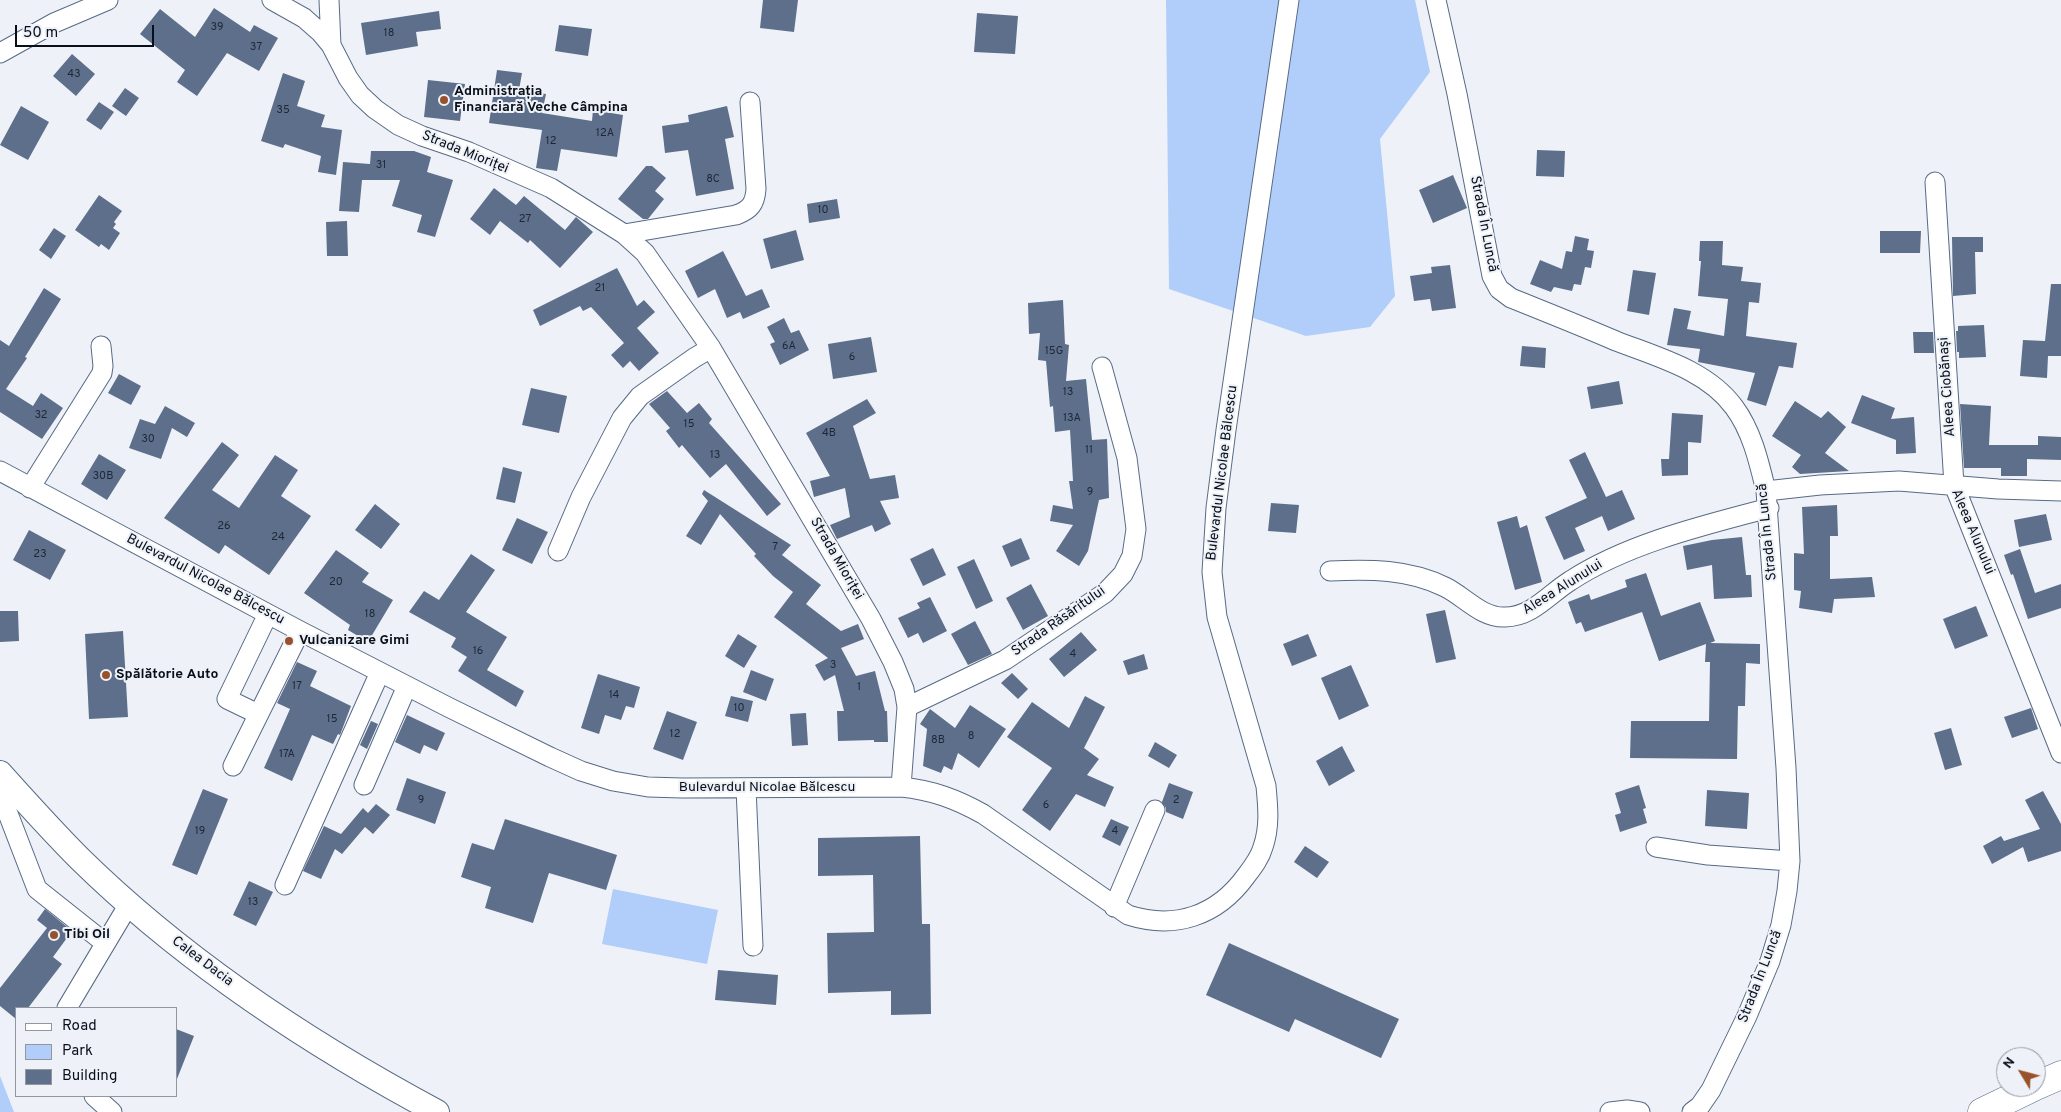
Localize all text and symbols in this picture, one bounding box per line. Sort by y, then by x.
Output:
scale bar [18,15,156,47]
house number: 39 [211,21,223,35]
text: 50 m [23,24,58,43]
house number: 18 [384,27,394,41]
house number: 37 [250,41,262,55]
house number: 43 [67,68,81,82]
place label: Administrația Financiară Veche Câmpina [454,84,628,116]
marker: Administrația Financiară Veche Câmpina [438,94,450,106]
house number: 35 [276,104,290,118]
house number: 12A [596,127,614,141]
street label: Strada Mioriței [419,128,511,178]
house number: 12 [546,135,556,149]
house number: 31 [376,159,386,173]
house number: 8C [706,173,720,187]
street label: Strada În Luncă [1465,175,1501,273]
house number: 10 [817,204,829,218]
house number: 27 [519,213,531,227]
house number: 21 [595,282,605,296]
street label: Aleea Ciobănași [1936,336,1960,438]
house number: 6A [782,340,796,354]
house number: 15G [1045,345,1063,359]
house number: 6 [849,351,855,365]
street label: Bulevardul Nicolae Bălcescu [1204,384,1242,562]
house number: 13 [1063,386,1073,400]
house number: 32 [34,409,48,423]
house number: 13A [1063,412,1081,426]
house number: 15 [684,418,694,432]
house number: 4B [822,427,836,441]
house number: 30 [141,433,155,447]
house number: 11 [1085,444,1093,458]
house number: 13 [710,449,720,463]
house number: 30B [93,470,113,484]
street label: Strada În Luncă [1755,483,1781,581]
house number: 9 [1087,486,1093,500]
street label: Aleea Alunului [1946,487,1998,577]
street label: Strada Mioriței [806,515,866,603]
house number: 26 [217,520,231,534]
street label: Bulevardul Nicolae Bălcescu [123,531,287,629]
house number: 24 [271,531,285,545]
house number: 7 [772,541,778,555]
house number: 23 [33,548,47,562]
street label: Aleea Alunului [1520,557,1606,619]
house number: 20 [329,576,343,590]
street label: Strada Răsăritului [1009,583,1109,661]
house number: 18 [365,608,375,622]
place label: Vulcanizare Gimi [299,633,409,649]
marker: Vulcanizare Gimi [283,635,295,647]
house number: 16 [473,645,483,659]
house number: 4 [1070,648,1076,662]
house number: 3 [830,659,836,673]
place label: Spălătorie Auto [116,667,218,683]
marker: Spălătorie Auto [100,669,112,681]
house number: 17 [292,680,302,694]
house number: 1 [857,681,861,695]
house number: 14 [609,689,619,703]
house number: 10 [733,702,745,716]
house number: 15 [327,713,337,727]
house number: 12 [670,728,680,742]
house number: 8 [968,730,974,744]
house number: 8B [931,734,945,748]
house number: 17A [279,748,295,762]
street label: Bulevardul Nicolae Bălcescu [679,780,855,796]
house number: 9 [418,794,424,808]
house number: 2 [1173,794,1179,808]
house number: 6 [1043,799,1049,813]
house number: 19 [195,825,205,839]
house number: 4 [1112,825,1118,839]
house number: 13 [248,896,258,910]
place label: Tibi Oil [64,927,110,943]
street label: Strada În Luncă [1736,928,1786,1026]
marker: Tibi Oil [48,929,60,941]
street label: Calea Dacia [168,933,236,991]
legend [15,1007,178,1097]
text: Road [62,1017,97,1036]
text: Park [62,1042,93,1061]
north arrow [1996,1047,2046,1097]
text: N [2000,1054,2019,1072]
text: Building [62,1067,117,1086]

